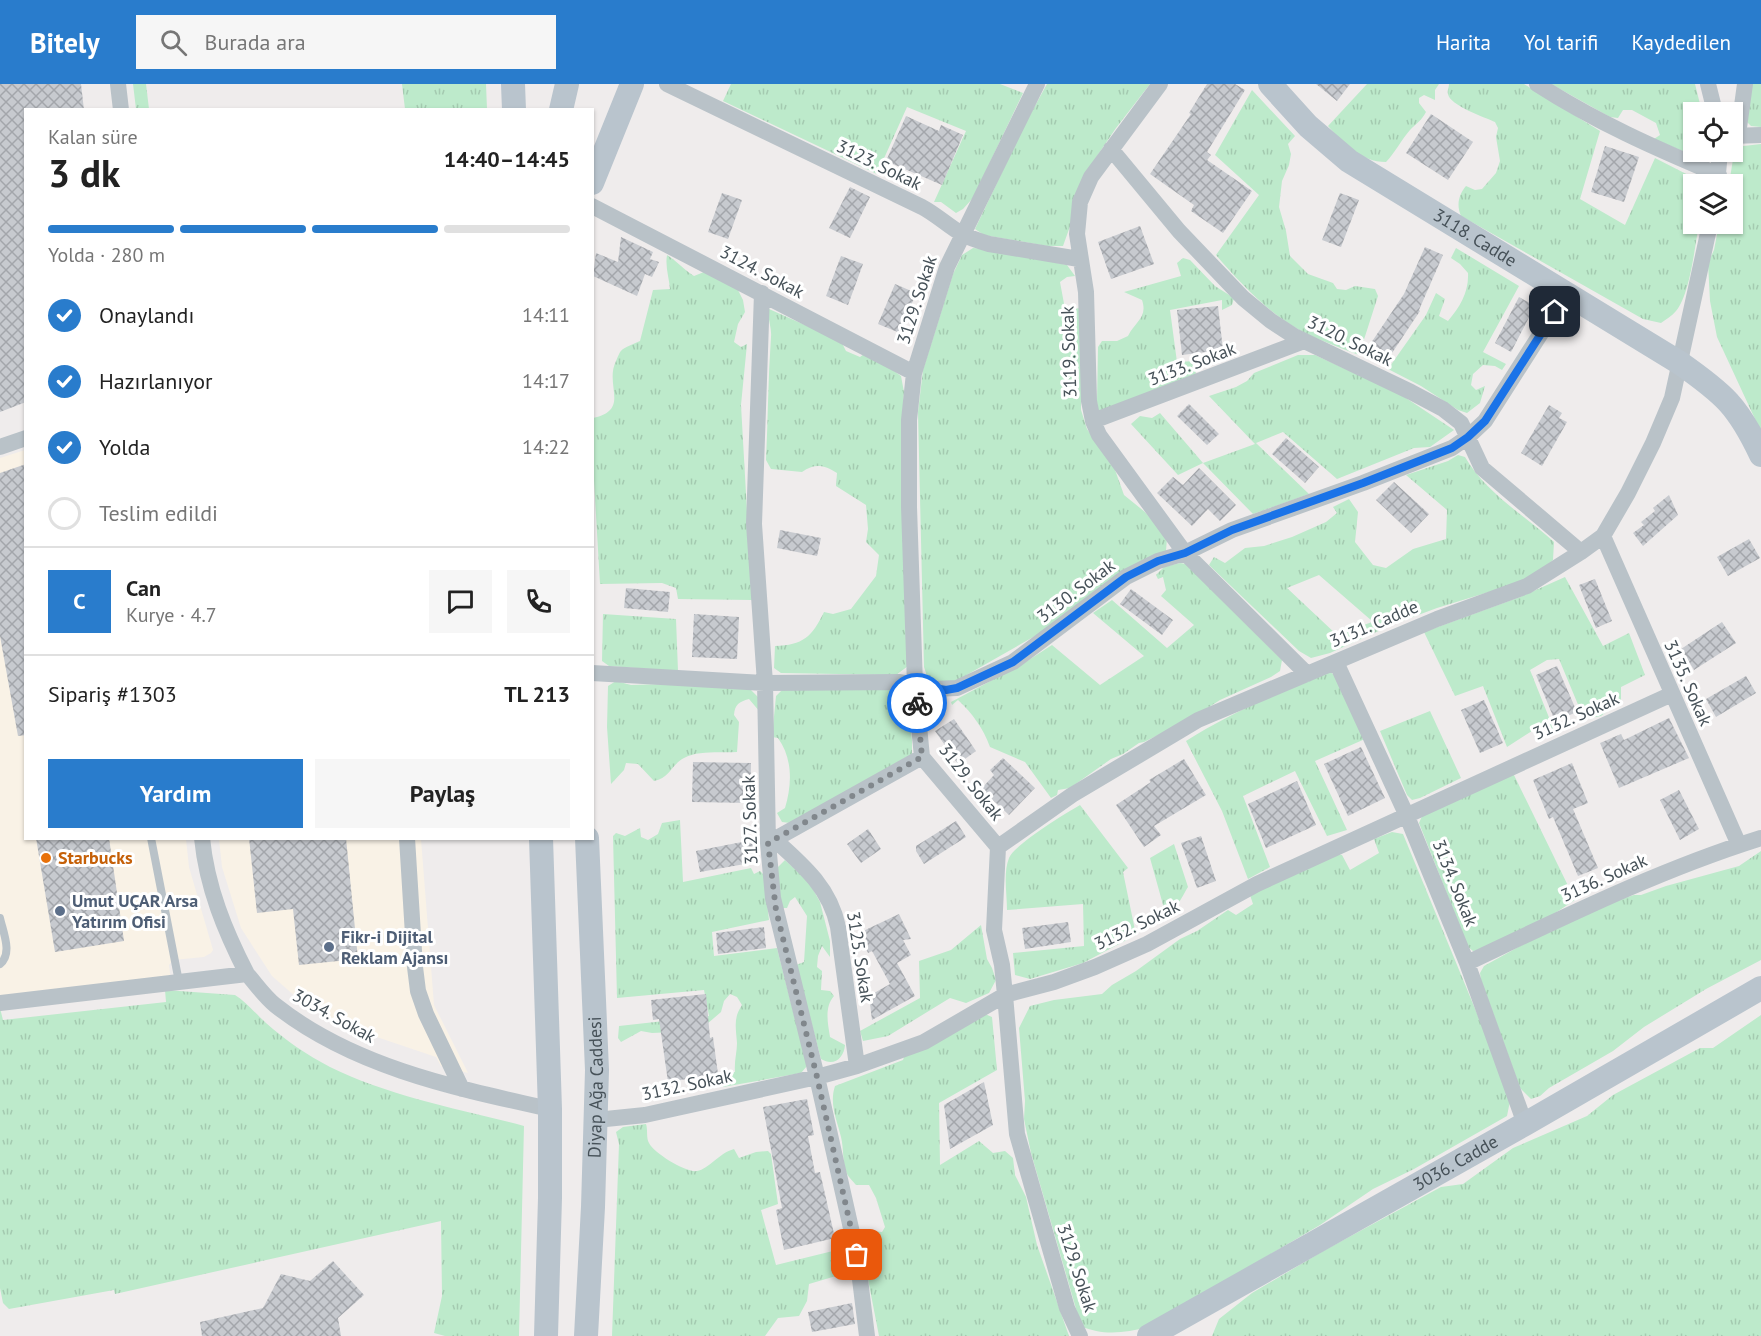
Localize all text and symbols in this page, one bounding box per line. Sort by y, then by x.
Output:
search box [136,15,556,69]
text: Bitely [30,24,100,61]
icon: search [157,26,190,59]
text: Burada ara [205,28,306,56]
text: Harita [1436,29,1491,56]
text: Yol tarifi [1524,29,1598,56]
text: Kaydedilen [1631,29,1731,56]
map controls [1683,102,1743,234]
button: locate [1683,102,1743,162]
text: Kalan süre [48,124,138,150]
street label: 3123. Sokak [833,134,926,195]
text: 14:40–14:45 [444,145,570,173]
text: 3 dk [48,147,120,198]
button: layers [1683,174,1743,234]
street label: 3118. Cadde [1429,203,1521,272]
street label: 3124. Sokak [716,240,809,303]
text: Yolda · 280 m [48,242,165,268]
street label: 3129. Sokak [891,252,942,347]
pin [1529,286,1580,337]
icon: home [1538,295,1571,328]
icon: check [48,299,81,332]
text: Onaylandı [99,301,194,329]
text: 14:11 [522,302,570,328]
street label: 3119. Sokak [1055,305,1082,398]
street label: 3120. Sokak [1304,310,1397,371]
street label: 3133. Sokak [1145,336,1239,391]
icon: check [48,365,81,398]
text: Hazırlanıyor [99,367,212,395]
text: 14:17 [522,368,570,394]
icon: check [48,431,81,464]
text: Yolda [99,433,150,461]
text: 14:22 [522,434,570,460]
text: Teslim edildi [99,499,218,527]
street label: 3130. Sokak [1032,554,1120,627]
button: chat [429,570,492,633]
button: phone [507,570,570,633]
text: Can [126,574,161,602]
text: C [73,587,86,615]
street label: 3131. Cadde [1326,595,1422,652]
text: Kurye · 4.7 [126,602,217,628]
street label: 3135. Sokak [1659,636,1718,730]
courier [887,673,947,733]
text: Sipariş #1303 [48,680,177,708]
text: TL 213 [504,680,570,708]
street label: 3132. Sokak [1529,686,1623,745]
icon: bike [901,687,934,720]
street label: 3129. Sokak [934,738,1009,825]
button: Yardım [48,759,303,828]
button: Paylaş [315,759,570,828]
street label: 3127. Sokak [736,774,763,865]
street label: 3134. Sokak [1428,836,1483,930]
place label: Starbucks [58,846,133,869]
street label: 3136. Sokak [1557,848,1651,907]
marker: Starbucks [39,851,53,865]
place label: Umut UÇAR Arsa Yatırım Ofisi [71,889,198,933]
street label: 3132. Sokak [1090,894,1183,955]
marker: Umut UÇAR Arsa Yatırım Ofisi [53,904,67,918]
street label: 3125. Sokak [842,910,879,1004]
place label: Fikr-i Dijital Reklam Ajansı [341,925,448,969]
marker: Fikr-i Dijital Reklam Ajansı [322,940,336,954]
street label: 3034. Sokak [288,983,380,1048]
street label: Diyap Ağa Caddesi [582,1016,608,1158]
street label: 3132. Sokak [640,1064,735,1105]
street label: 3036. Cadde [1409,1130,1502,1196]
street label: 3129. Sokak [1052,1221,1103,1315]
pin [831,1229,882,1280]
icon: bag [840,1238,873,1271]

